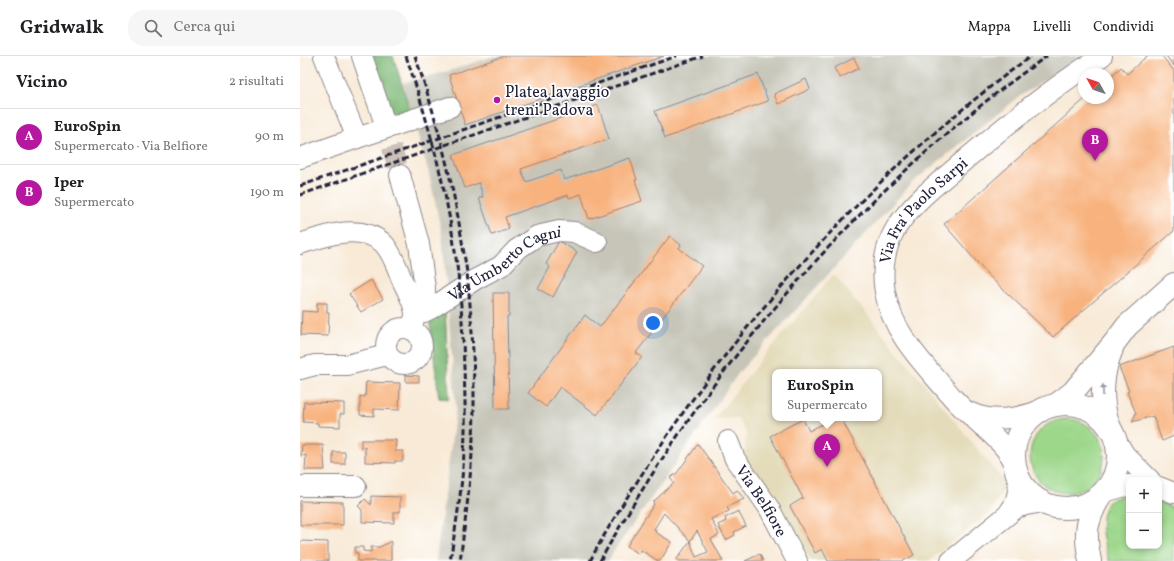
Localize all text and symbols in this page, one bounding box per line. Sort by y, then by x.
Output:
search box [128,10,408,46]
text: Gridwalk [20,15,104,41]
icon: search [142,17,164,39]
text: Cerca qui [174,17,235,38]
text: Mappa [968,18,1011,37]
text: Livelli [1033,18,1071,37]
text: Condividi [1093,18,1154,37]
north arrow [1078,68,1114,104]
text: Vicino [16,71,67,94]
text: 2 risultati [229,73,284,91]
place label: Platea lavaggio treni Padova [505,82,609,122]
marker: Platea lavaggio treni Padova [492,95,502,105]
text: EuroSpin [54,117,121,138]
text: A [24,128,34,146]
text: 90 m [255,128,284,146]
pin: B [1082,128,1108,161]
text: Supermercato · Via Belfiore [54,138,208,156]
street label: Via Fra' Paolo Sarpi [875,153,973,265]
text: Iper [54,173,84,194]
text: B [25,184,33,202]
text: 190 m [250,184,284,202]
text: Supermercato [54,194,134,212]
street label: Via Umberto Cagni [444,222,562,308]
your location [643,313,663,333]
popup [772,369,882,421]
text: EuroSpin [787,376,854,397]
one-way arrow [1100,383,1106,396]
text: Supermercato [787,397,867,415]
pin: A [814,434,840,467]
street label: Via Belfiore [729,461,791,541]
map controls [1126,477,1162,549]
button: + [1126,477,1162,513]
button: − [1126,513,1162,549]

